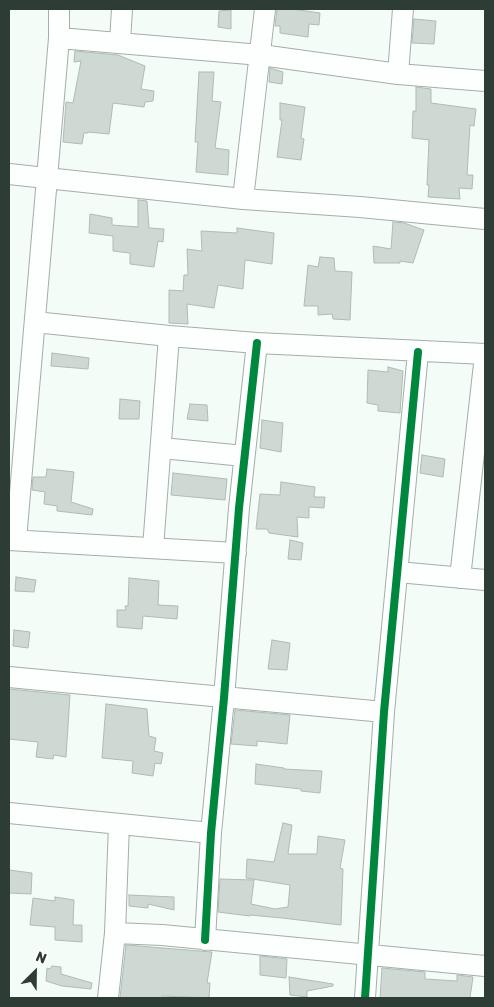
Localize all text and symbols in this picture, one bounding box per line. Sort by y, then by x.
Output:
north arrow [10,947,60,997]
text: N [33,948,49,968]

